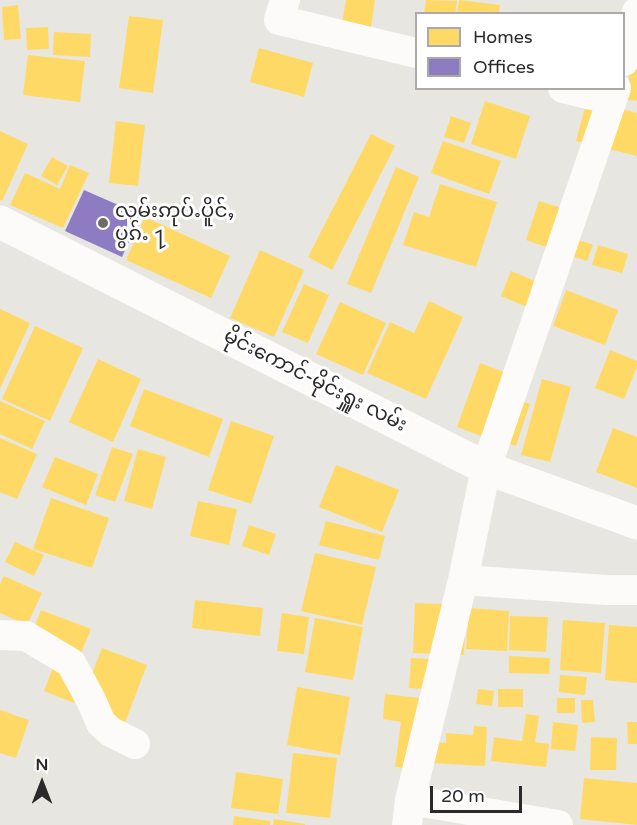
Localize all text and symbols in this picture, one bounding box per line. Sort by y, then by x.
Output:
legend [415,12,625,90]
text: Homes [473,26,533,48]
text: Offices [473,56,535,78]
place label: လုမ်းဢုပ်ႉပိူင်ႇ ပွၵ်ႉ ႑ [115,200,234,247]
marker: လုမ်းဢုပ်ႉပိူင်ႇ ပွၵ်ႉ ႑ [96,216,110,230]
street label: မိုင်းကောင်-မိုင်းရှူး လမ်း [219,324,411,438]
north arrow [12,753,72,813]
text: N [36,755,48,775]
scale bar [433,774,524,812]
text: 20 m [441,785,485,807]

